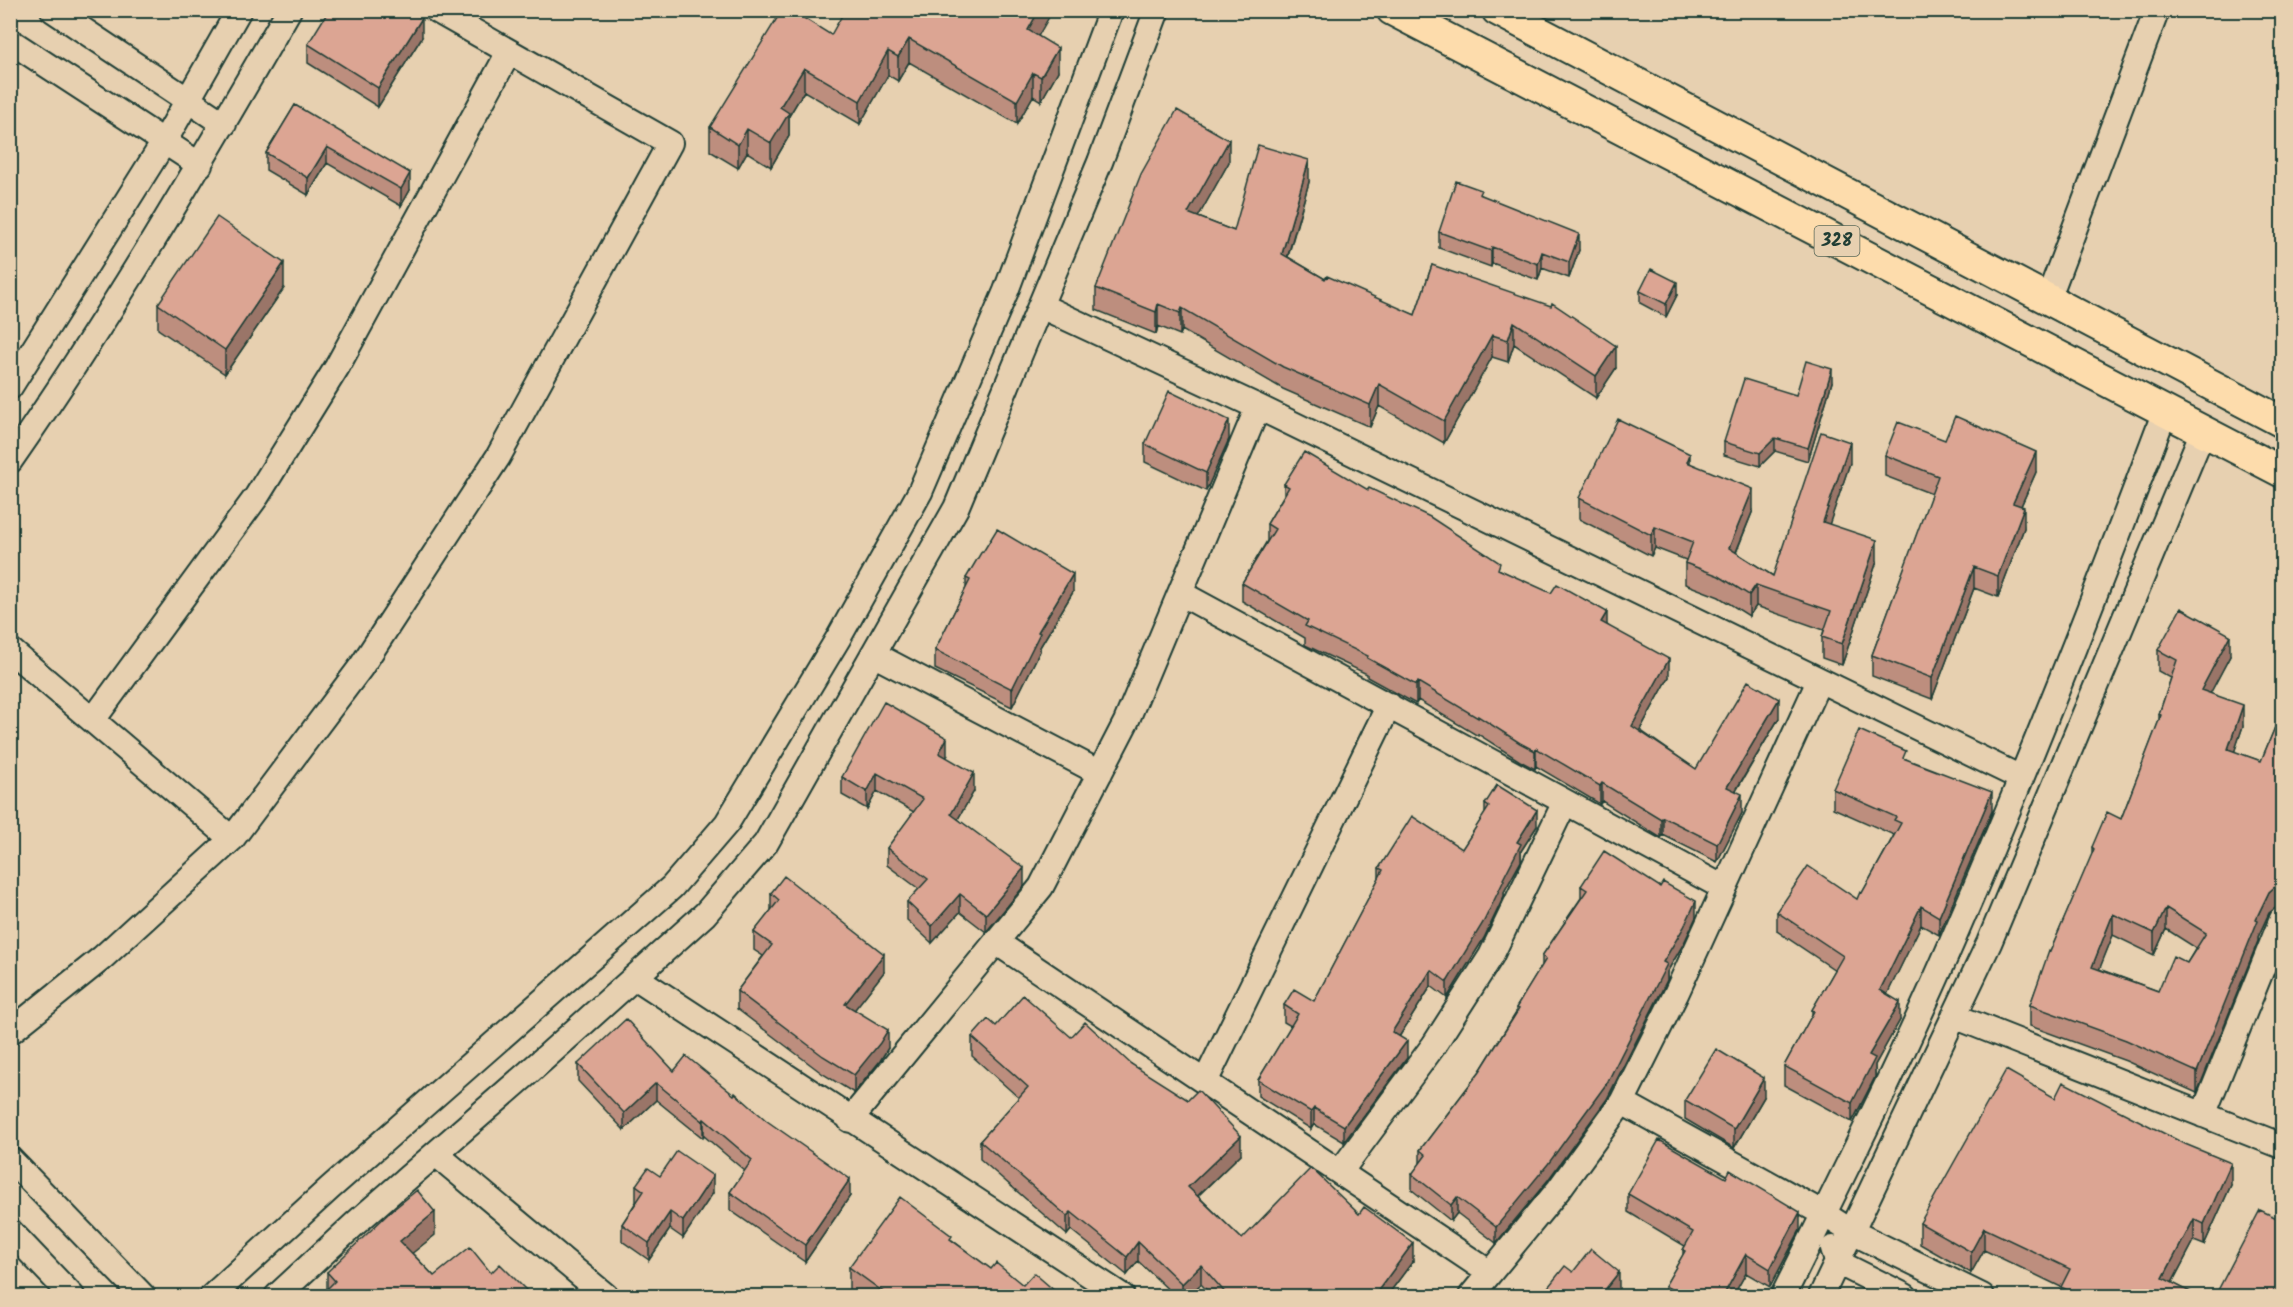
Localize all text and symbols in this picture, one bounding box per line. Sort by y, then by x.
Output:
road number: 328 [1814,226,1860,256]

